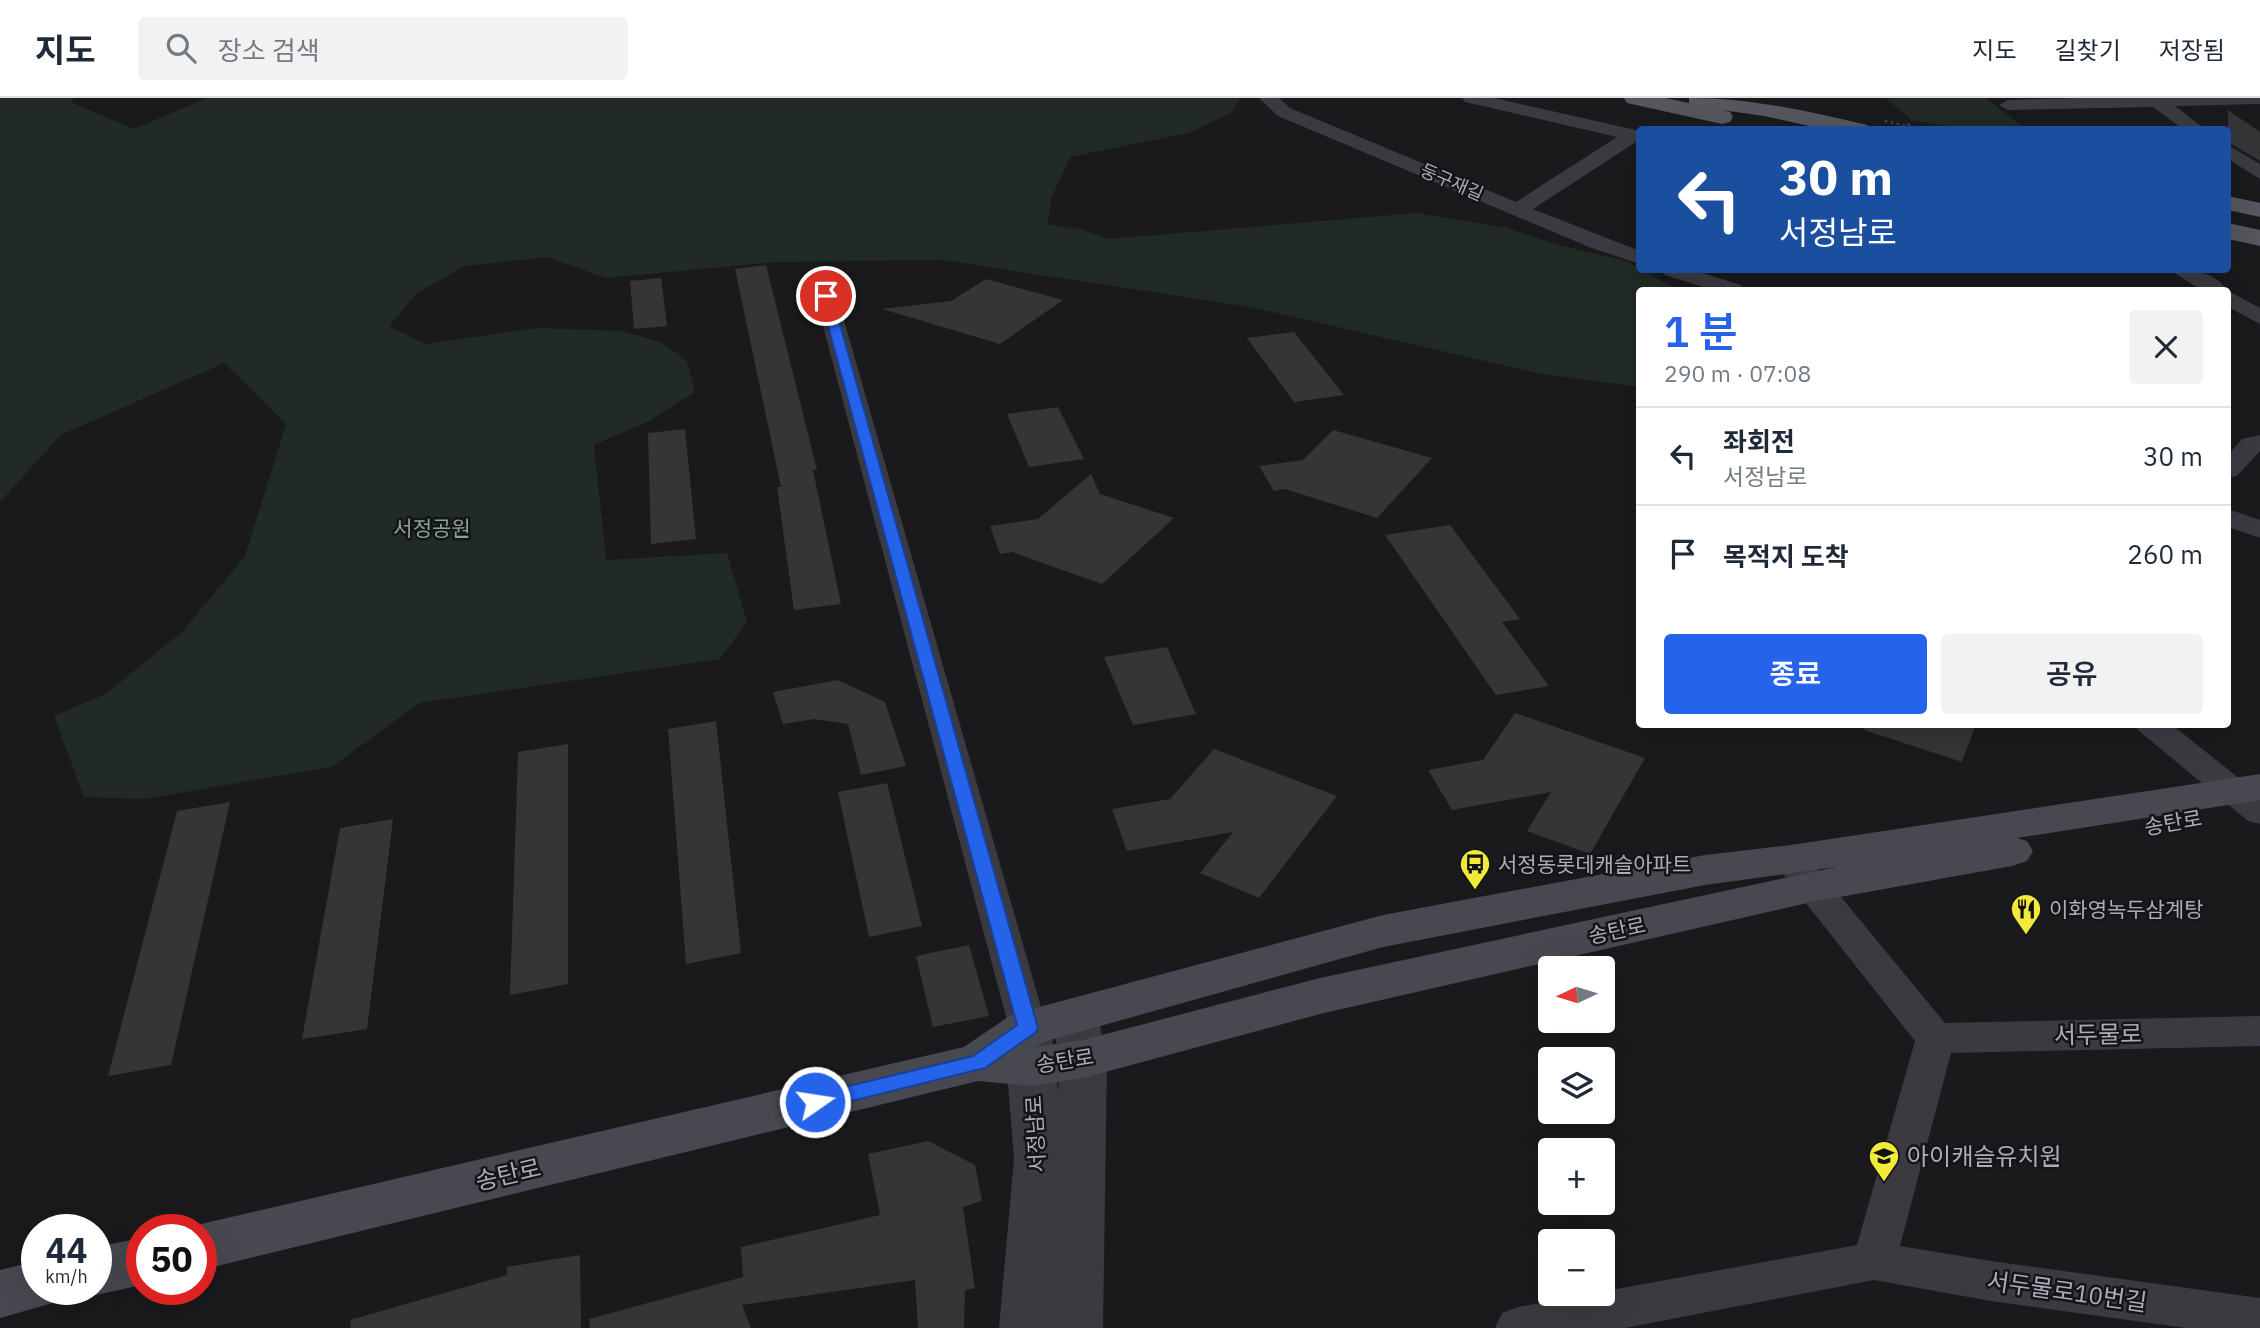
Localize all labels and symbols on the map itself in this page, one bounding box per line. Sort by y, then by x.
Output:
street label: 둥구재길 [1417,158,1487,206]
pin [796,266,856,326]
park label: 서정공원 [393,514,471,542]
street label: 송탄로 [2142,803,2204,841]
bus stop icon: 서정동롯데캐슬아파트 [1458,847,1492,891]
place label: 서정동롯데캐슬아파트 [1498,850,1691,878]
restaurant icon: 이화영녹두삼계탕 [2009,892,2043,936]
place label: 이화영녹두삼계탕 [2049,895,2204,923]
street label: 송탄로 [1586,910,1648,950]
north arrow [1538,956,1615,1032]
street label: 서두물로 [2054,1017,2142,1051]
street label: 송탄로 [1034,1042,1096,1078]
position arrow [778,1065,852,1139]
street label: 서정남로 [1019,1095,1051,1173]
school or university icon: 아이캐슬유치원 [1867,1139,1901,1183]
place label: 아이캐슬유치원 [1907,1140,2062,1172]
street label: 송탄로 [472,1151,544,1197]
speed limit sign: 50 [126,1214,217,1305]
street label: 서두물로10번길 [1985,1264,2149,1318]

